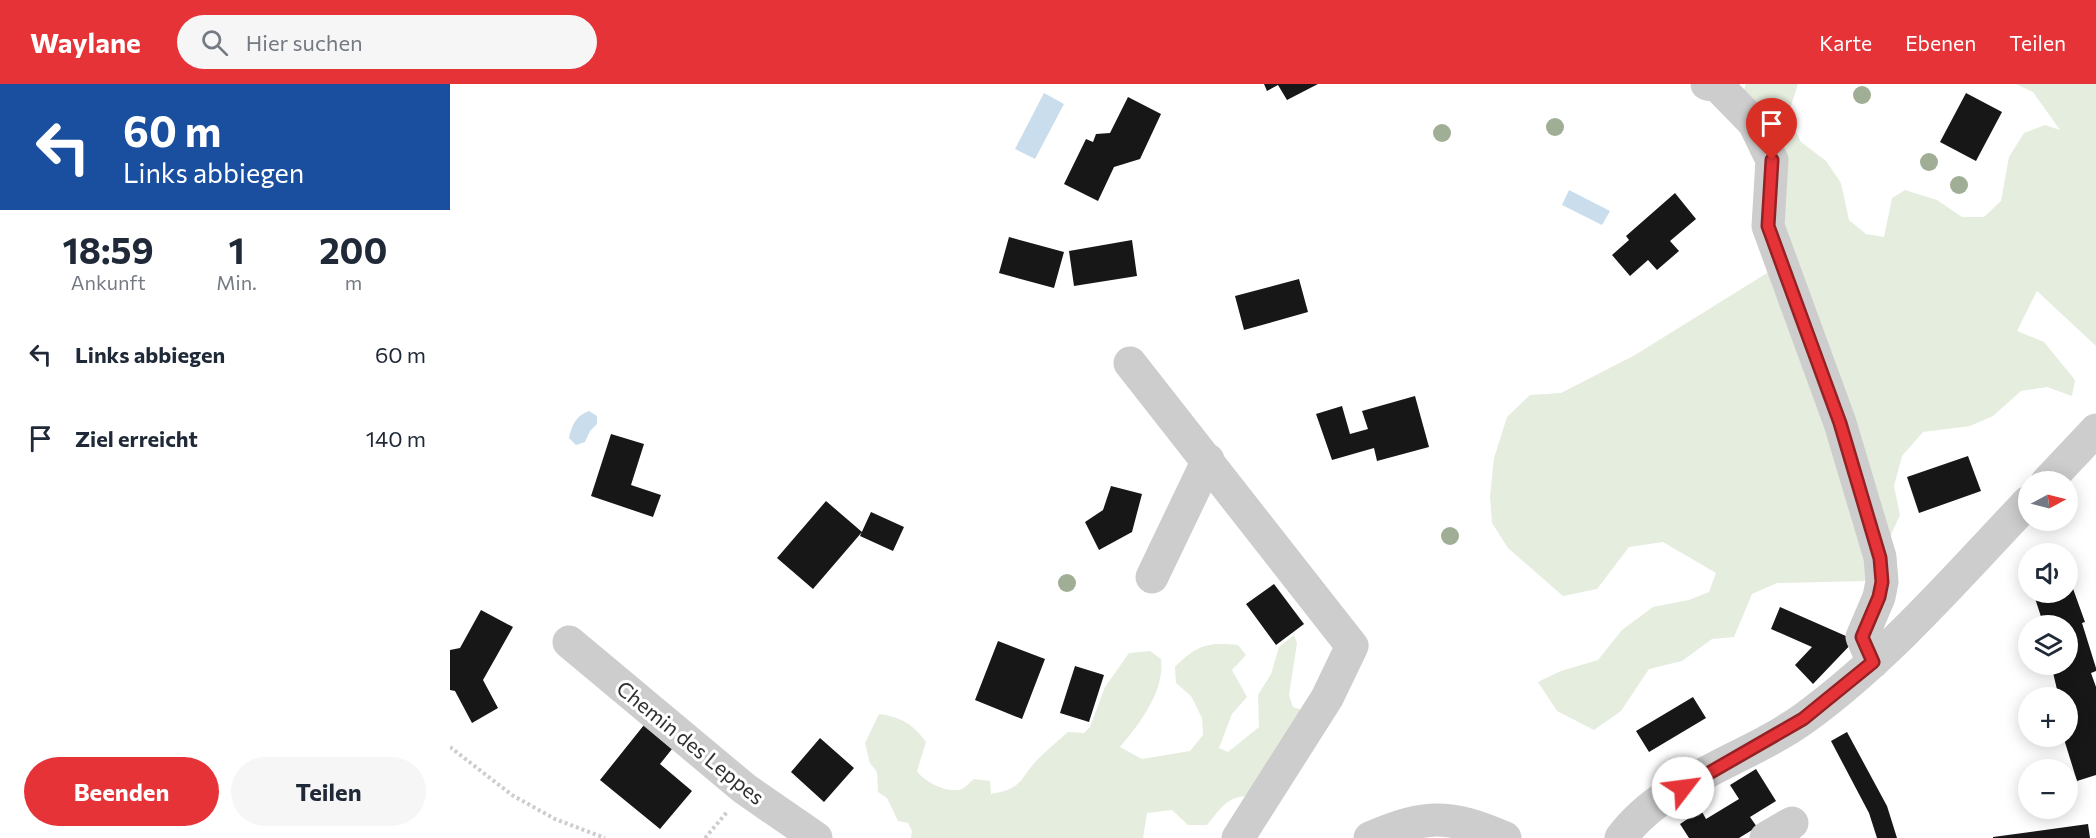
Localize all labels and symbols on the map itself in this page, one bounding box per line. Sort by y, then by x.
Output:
pin [1746,98,1797,160]
north arrow [2018,471,2078,531]
street label: Chemin des Leppes [612,675,770,809]
position arrow [1651,756,1715,820]

